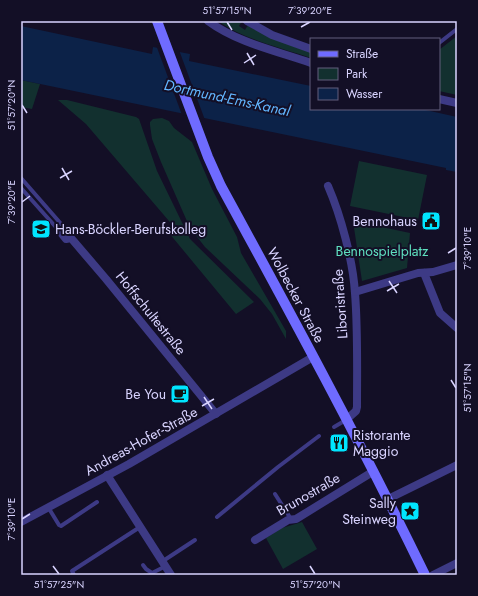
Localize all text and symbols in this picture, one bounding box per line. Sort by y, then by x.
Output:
text: 51°57'15"N [202,3,252,18]
text: 7°39'20"E [288,3,332,18]
legend [310,38,440,110]
text: Straße [346,45,378,63]
text: Park [346,65,368,83]
water label: Dortmund-Ems-Kanal [162,74,293,122]
text: 51°57'20"N [4,80,19,130]
text: Wasser [346,85,383,103]
text: 7°39'20"E [4,180,19,224]
public building icon: Bennohaus [420,210,442,232]
place label: Bennohaus [353,211,417,231]
school or university icon: Hans-Böckler-Berufskolleg [30,218,52,240]
place label: Hans-Böckler-Berufskolleg [55,219,206,239]
text: 7°39'10"E [460,227,475,269]
park label: Bennospielplatz [336,241,429,261]
street label: Wolbecker Straße [262,244,330,346]
street label: Hoffschultestraße [111,267,191,359]
street label: Liboristraße [328,269,352,339]
text: 51°57'15"N [460,363,475,413]
cafe icon: Be You [169,383,191,405]
place label: Be You [125,384,166,404]
street label: Andreas-Hofer-Straße [81,402,201,480]
place label: Ristorante Maggio [353,425,411,461]
restaurant icon: Ristorante Maggio [328,432,350,454]
street label: Brunostraße [272,468,344,520]
place label: Sally Steinweg [342,493,397,529]
text: 7°39'10"E [4,498,19,540]
place icon: Sally Steinweg [399,500,421,522]
text: 51°57'25"N [34,577,84,592]
text: 51°57'20"N [290,577,340,592]

